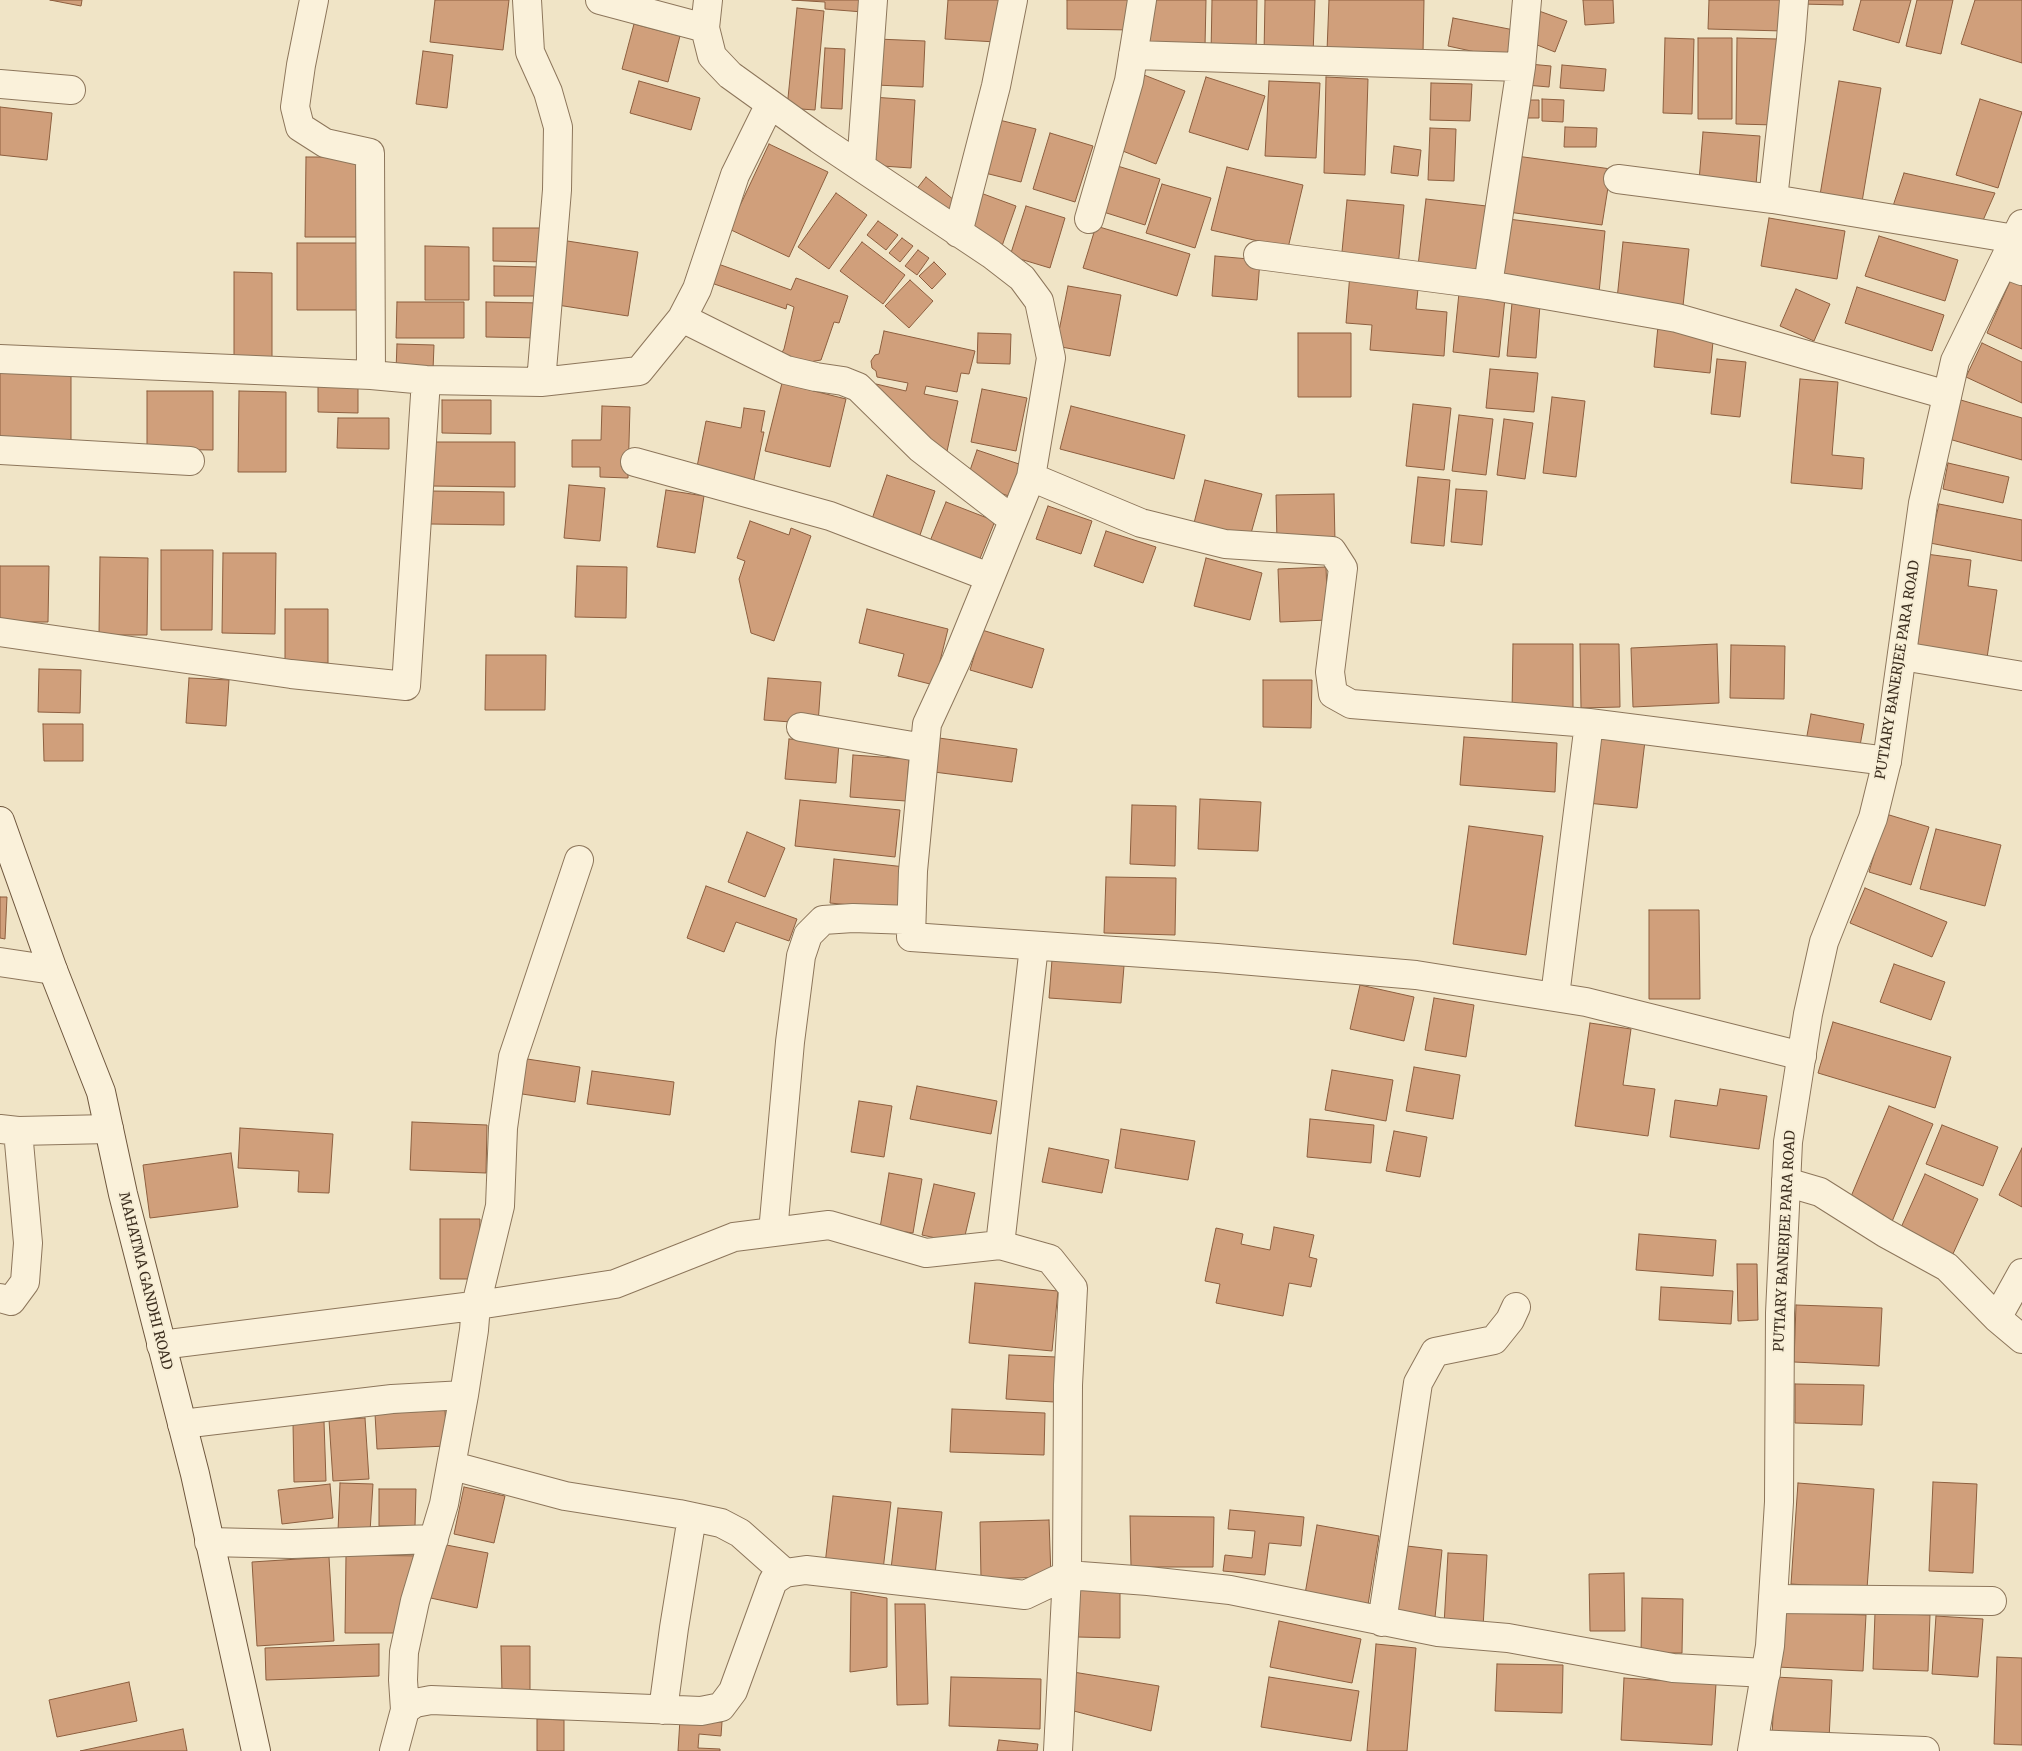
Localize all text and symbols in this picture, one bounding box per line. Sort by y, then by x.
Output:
street label: PUTIARY BANERJEE PARA ROAD [1872,559,1924,781]
street label: PUTIARY BANERJEE PARA ROAD [1771,1130,1799,1352]
street label: MAHATMA GANDHI ROAD [115,1190,175,1372]

